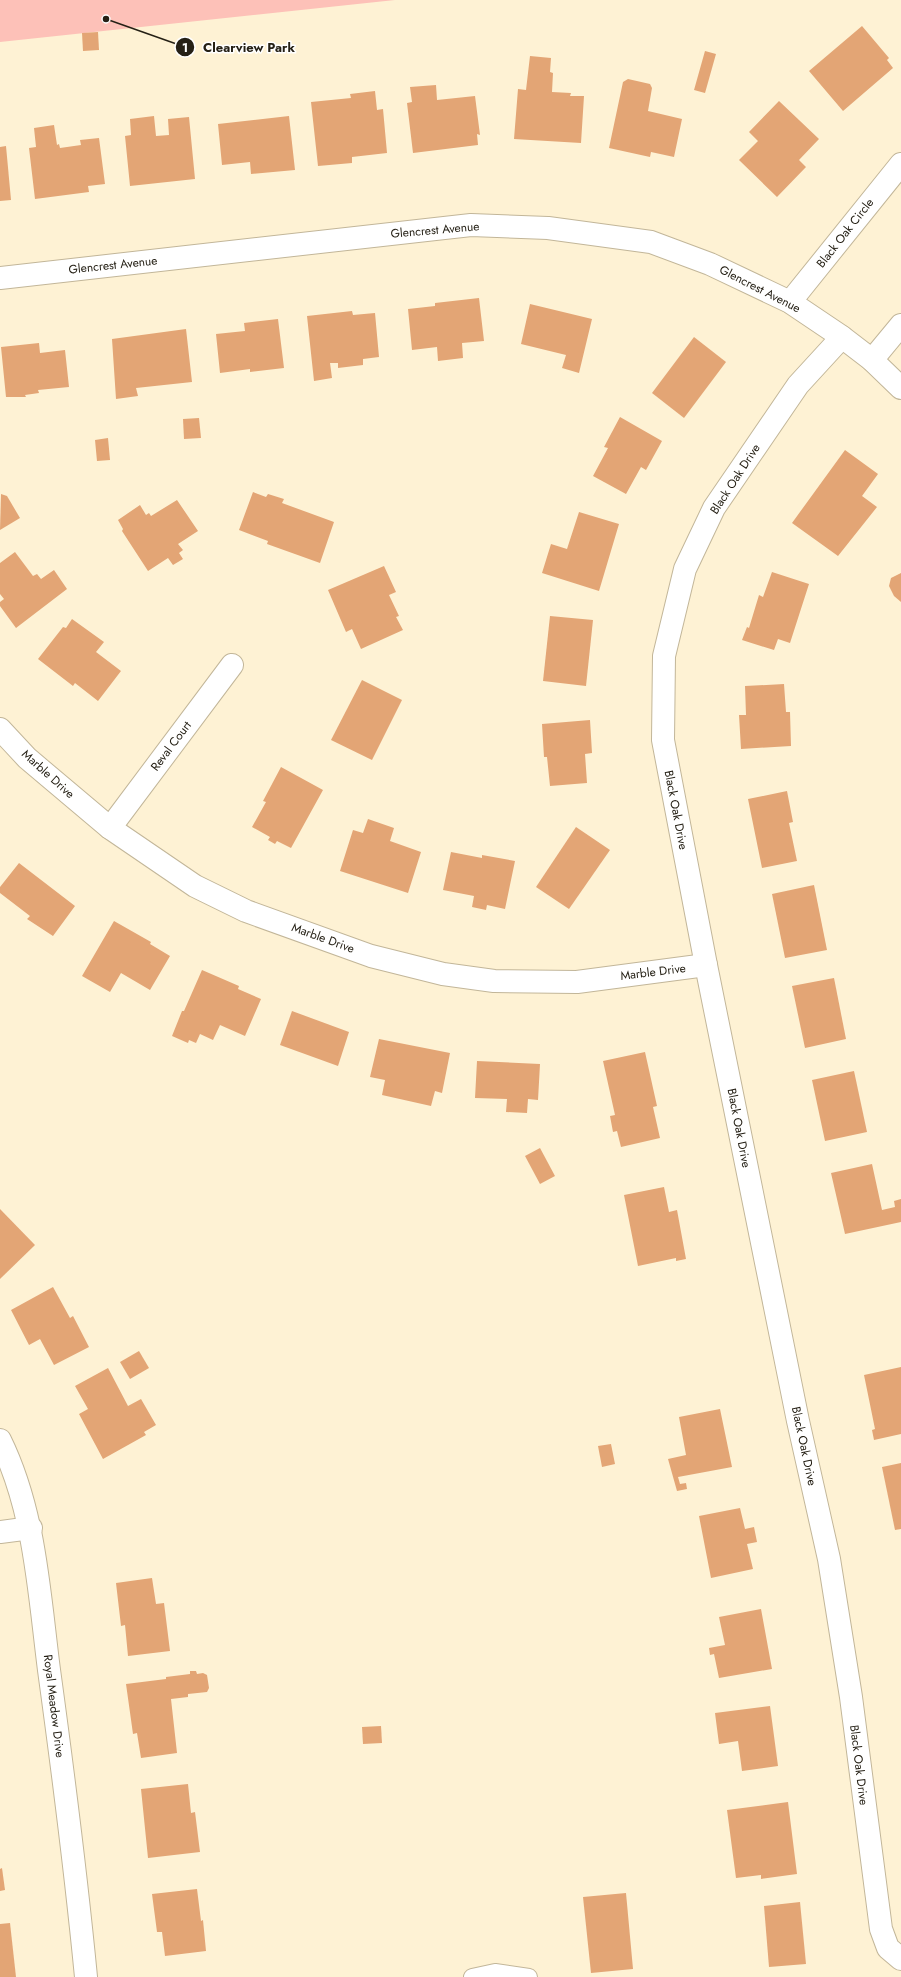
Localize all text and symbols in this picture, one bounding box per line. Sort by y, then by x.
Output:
callout: Clearview Park [175,35,303,60]
text: Clearview Park [203,38,295,57]
text: 1 [182,39,188,57]
street label: Black Oak Circle [812,194,878,272]
street label: Glencrest Avenue [390,217,480,243]
street label: Glencrest Avenue [68,251,158,279]
street label: Glencrest Avenue [716,261,804,317]
street label: Black Oak Drive [705,440,765,518]
street label: Reval Court [146,717,196,775]
street label: Marble Drive [18,745,78,803]
street label: Black Oak Drive [659,769,693,851]
street label: Marble Drive [289,918,357,958]
street label: Marble Drive [619,959,687,985]
street label: Black Oak Drive [722,1087,756,1169]
street label: Black Oak Drive [787,1405,821,1487]
street label: Royal Meadow Drive [39,1653,69,1759]
street label: Black Oak Drive [845,1724,873,1806]

